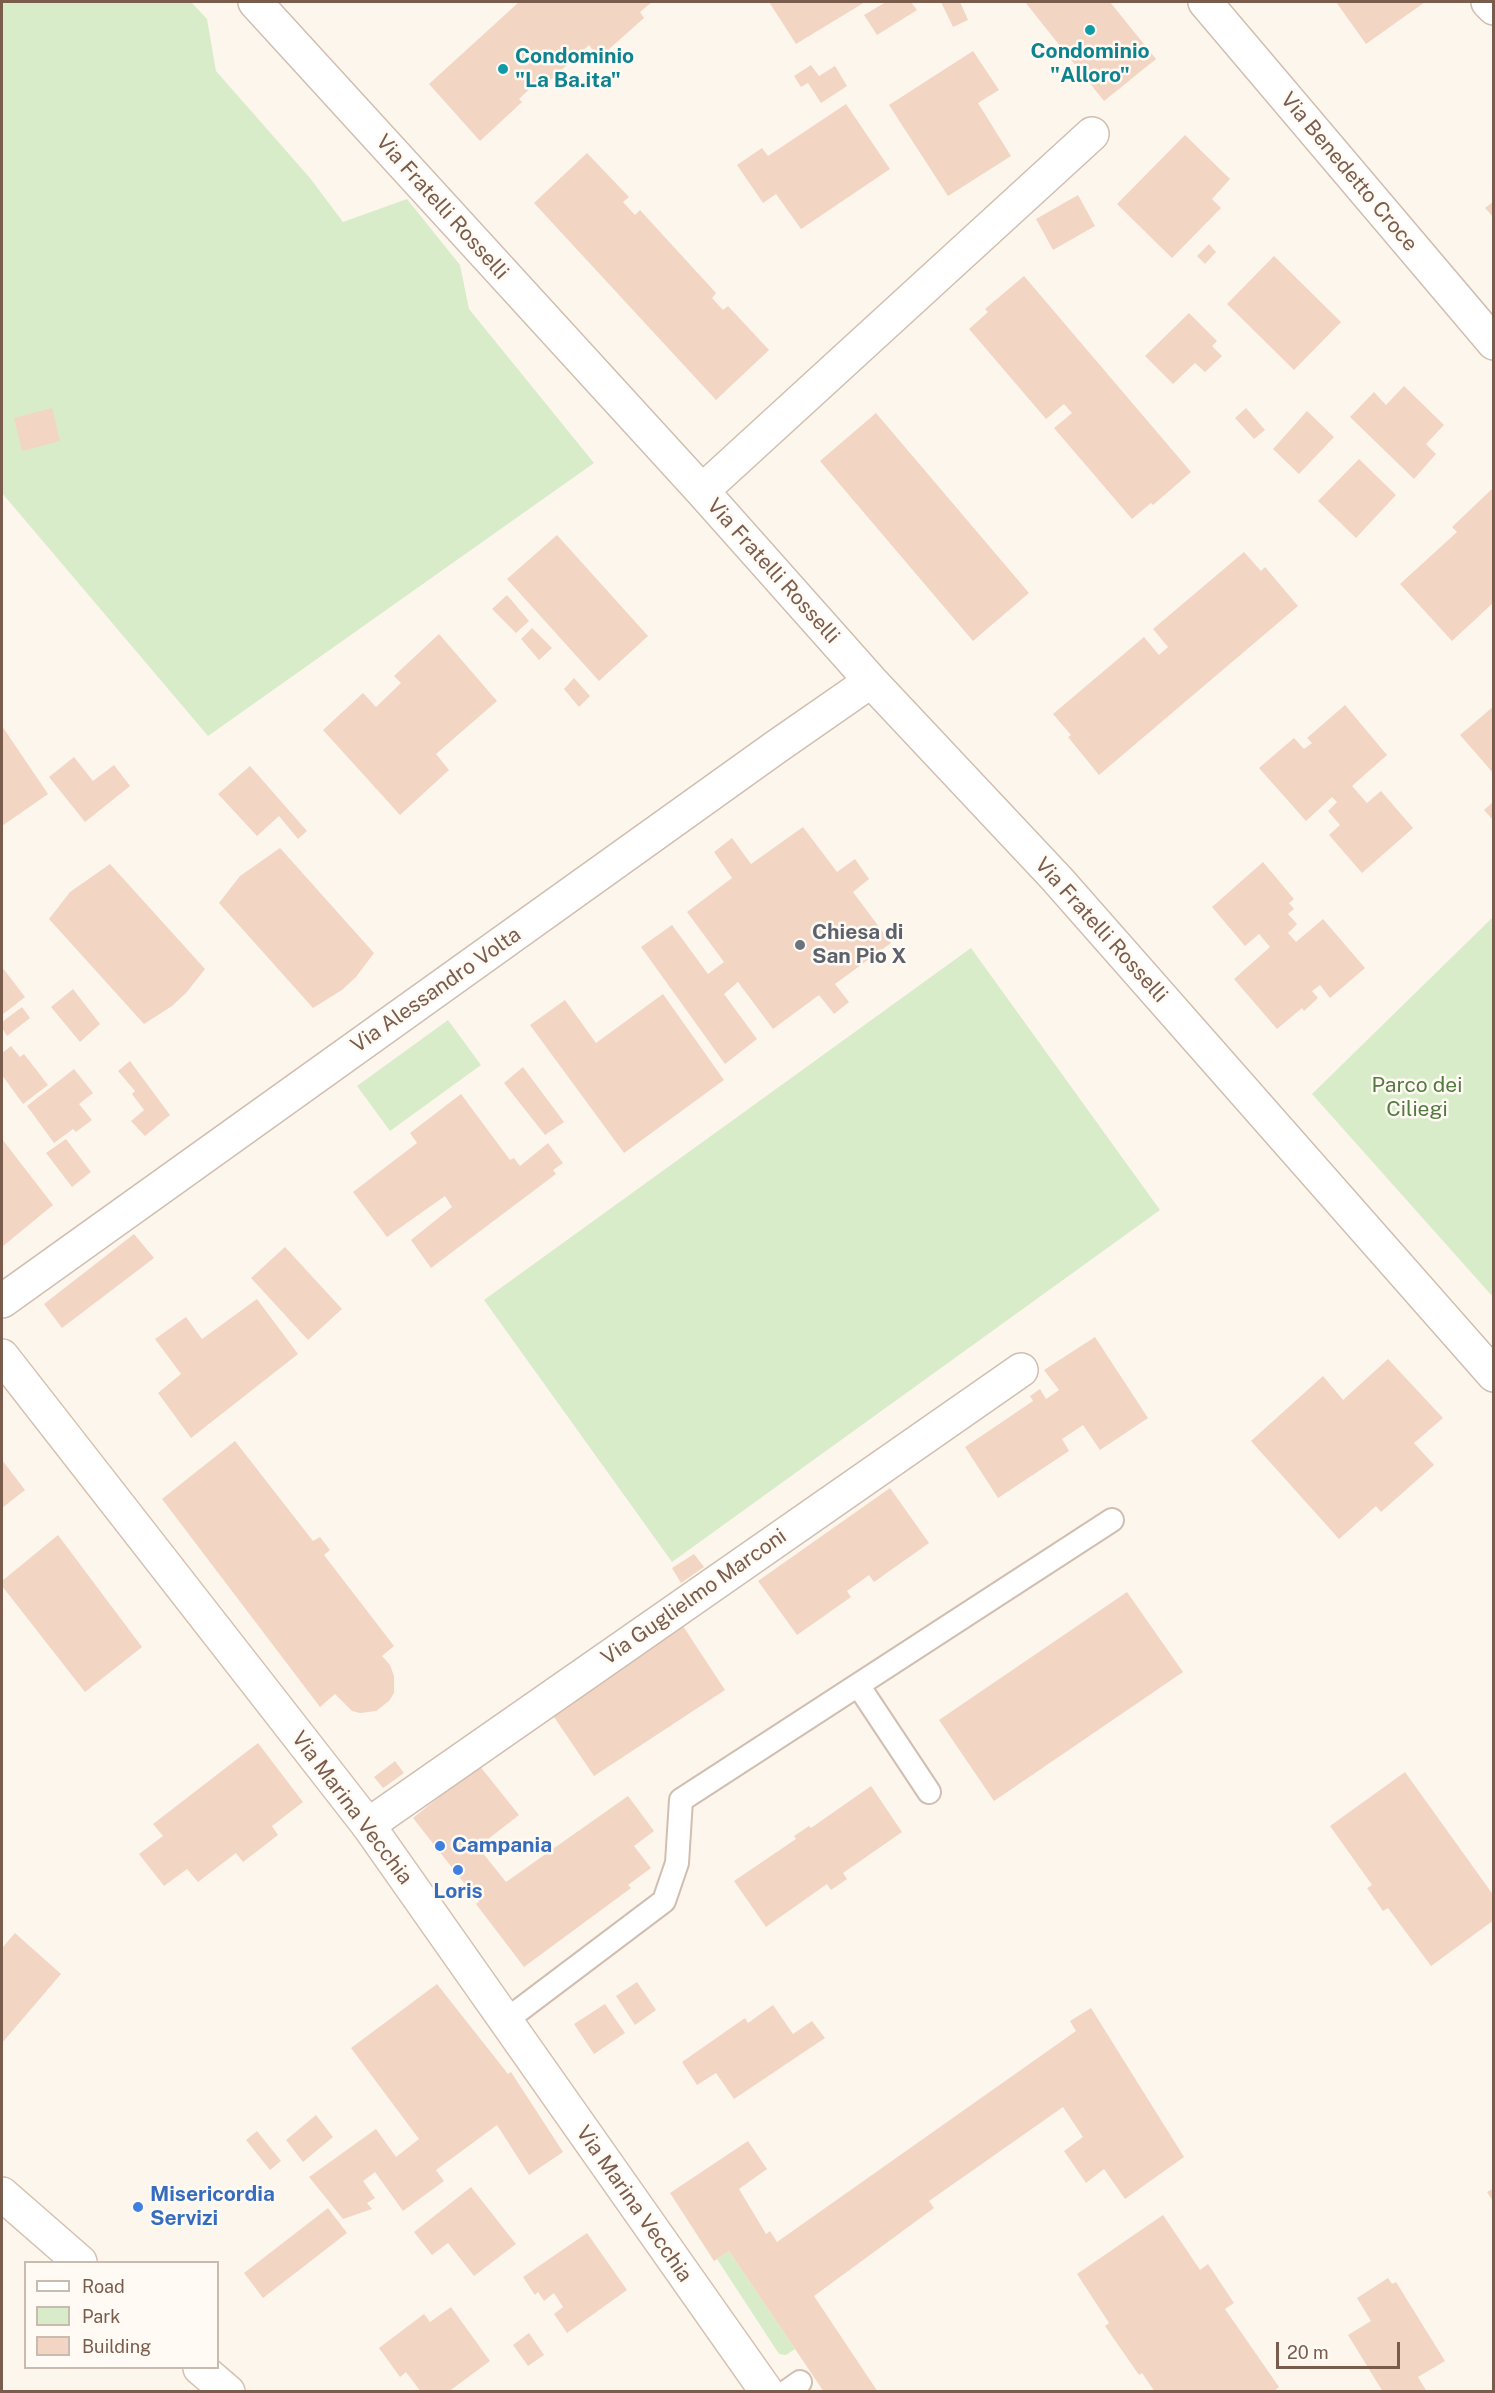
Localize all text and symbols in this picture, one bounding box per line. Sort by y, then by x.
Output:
marker: Condominio "Alloro" [1083,23,1097,37]
place label: Condominio "Alloro" [1030,39,1150,89]
place label: Condominio "La Ba.ita" [515,44,634,94]
marker: Condominio "La Ba.ita" [496,62,510,76]
street label: Via Benedetto Croce [1275,87,1423,257]
street label: Via Fratelli Rosselli [370,129,514,285]
street label: Via Fratelli Rosselli [701,493,845,649]
street label: Via Fratelli Rosselli [1029,852,1173,1008]
place label: Chiesa di San Pio X [812,920,907,970]
street label: Via Alessandro Volta [346,922,526,1058]
marker: Chiesa di San Pio X [793,938,807,952]
park label: Parco dei Ciliegi [1372,1073,1462,1123]
street label: Via Guglielmo Marconi [597,1524,791,1670]
street label: Via Marina Vecchia [286,1726,418,1890]
place label: Campania [452,1833,552,1859]
marker: Campania [433,1839,447,1853]
marker: Loris [451,1863,465,1877]
place label: Loris [433,1879,483,1905]
street label: Via Marina Vecchia [571,2121,697,2287]
place label: Misericordia Servizi [150,2182,275,2232]
marker: Misericordia Servizi [131,2200,145,2214]
legend [24,2261,219,2369]
text: Road [82,2276,125,2297]
text: Park [82,2306,120,2327]
scale bar [1279,2330,1404,2368]
text: Building [82,2336,151,2357]
text: 20 m [1287,2342,1329,2363]

